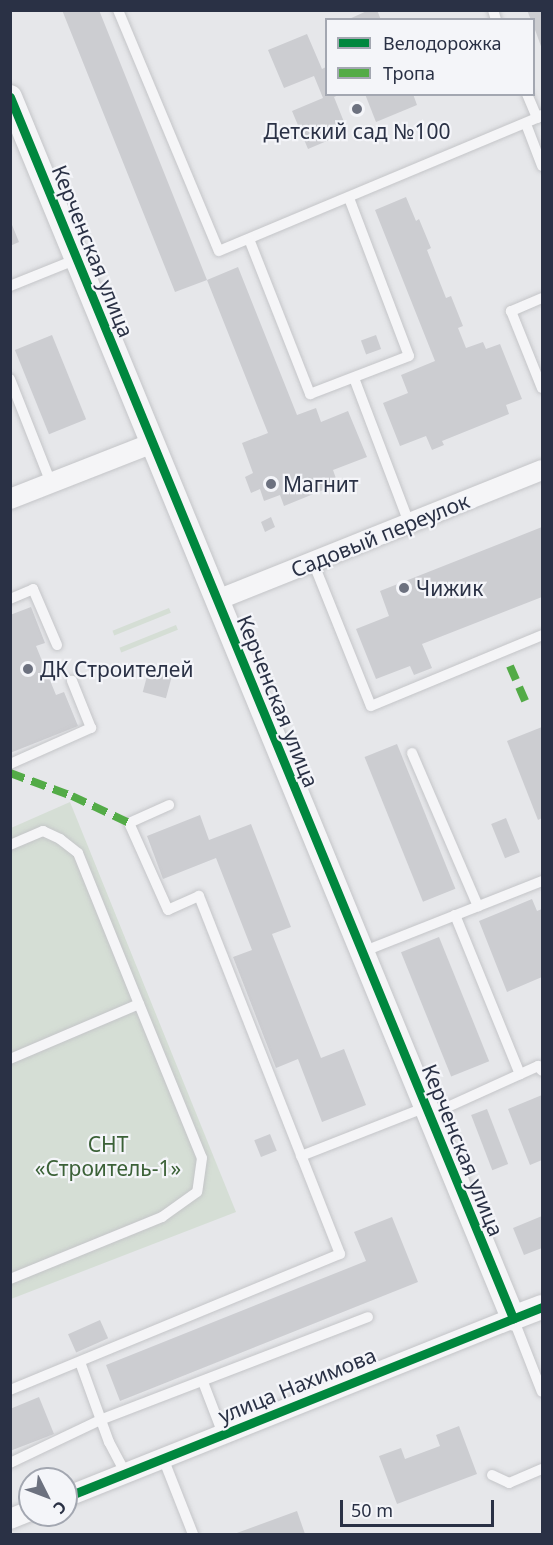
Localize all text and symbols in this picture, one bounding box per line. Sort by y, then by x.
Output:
legend [325,18,535,96]
text: Велодорожка [383,31,501,55]
text: Тропа [383,61,435,85]
marker: Детский сад №100 [350,102,364,116]
place label: Детский сад №100 [264,118,450,144]
street label: Керченская улица [47,161,139,341]
place label: Магнит [283,471,359,497]
marker: Магнит [264,477,278,491]
street label: Садовый переулок [287,488,473,582]
place label: Чижик [416,575,483,601]
marker: Чижик [397,581,411,595]
street label: Керченская улица [232,611,324,791]
place label: ДК Строителей [40,656,193,682]
marker: ДК Строителей [21,662,35,676]
street label: Керченская улица [417,1060,509,1240]
park label: СНТ «Строитель-1» [35,1131,181,1181]
street label: улица Нахимова [215,1342,379,1428]
north arrow [18,1467,78,1527]
scale bar [343,1488,498,1526]
text: С [48,1497,72,1519]
text: 50 m [351,1498,393,1522]

